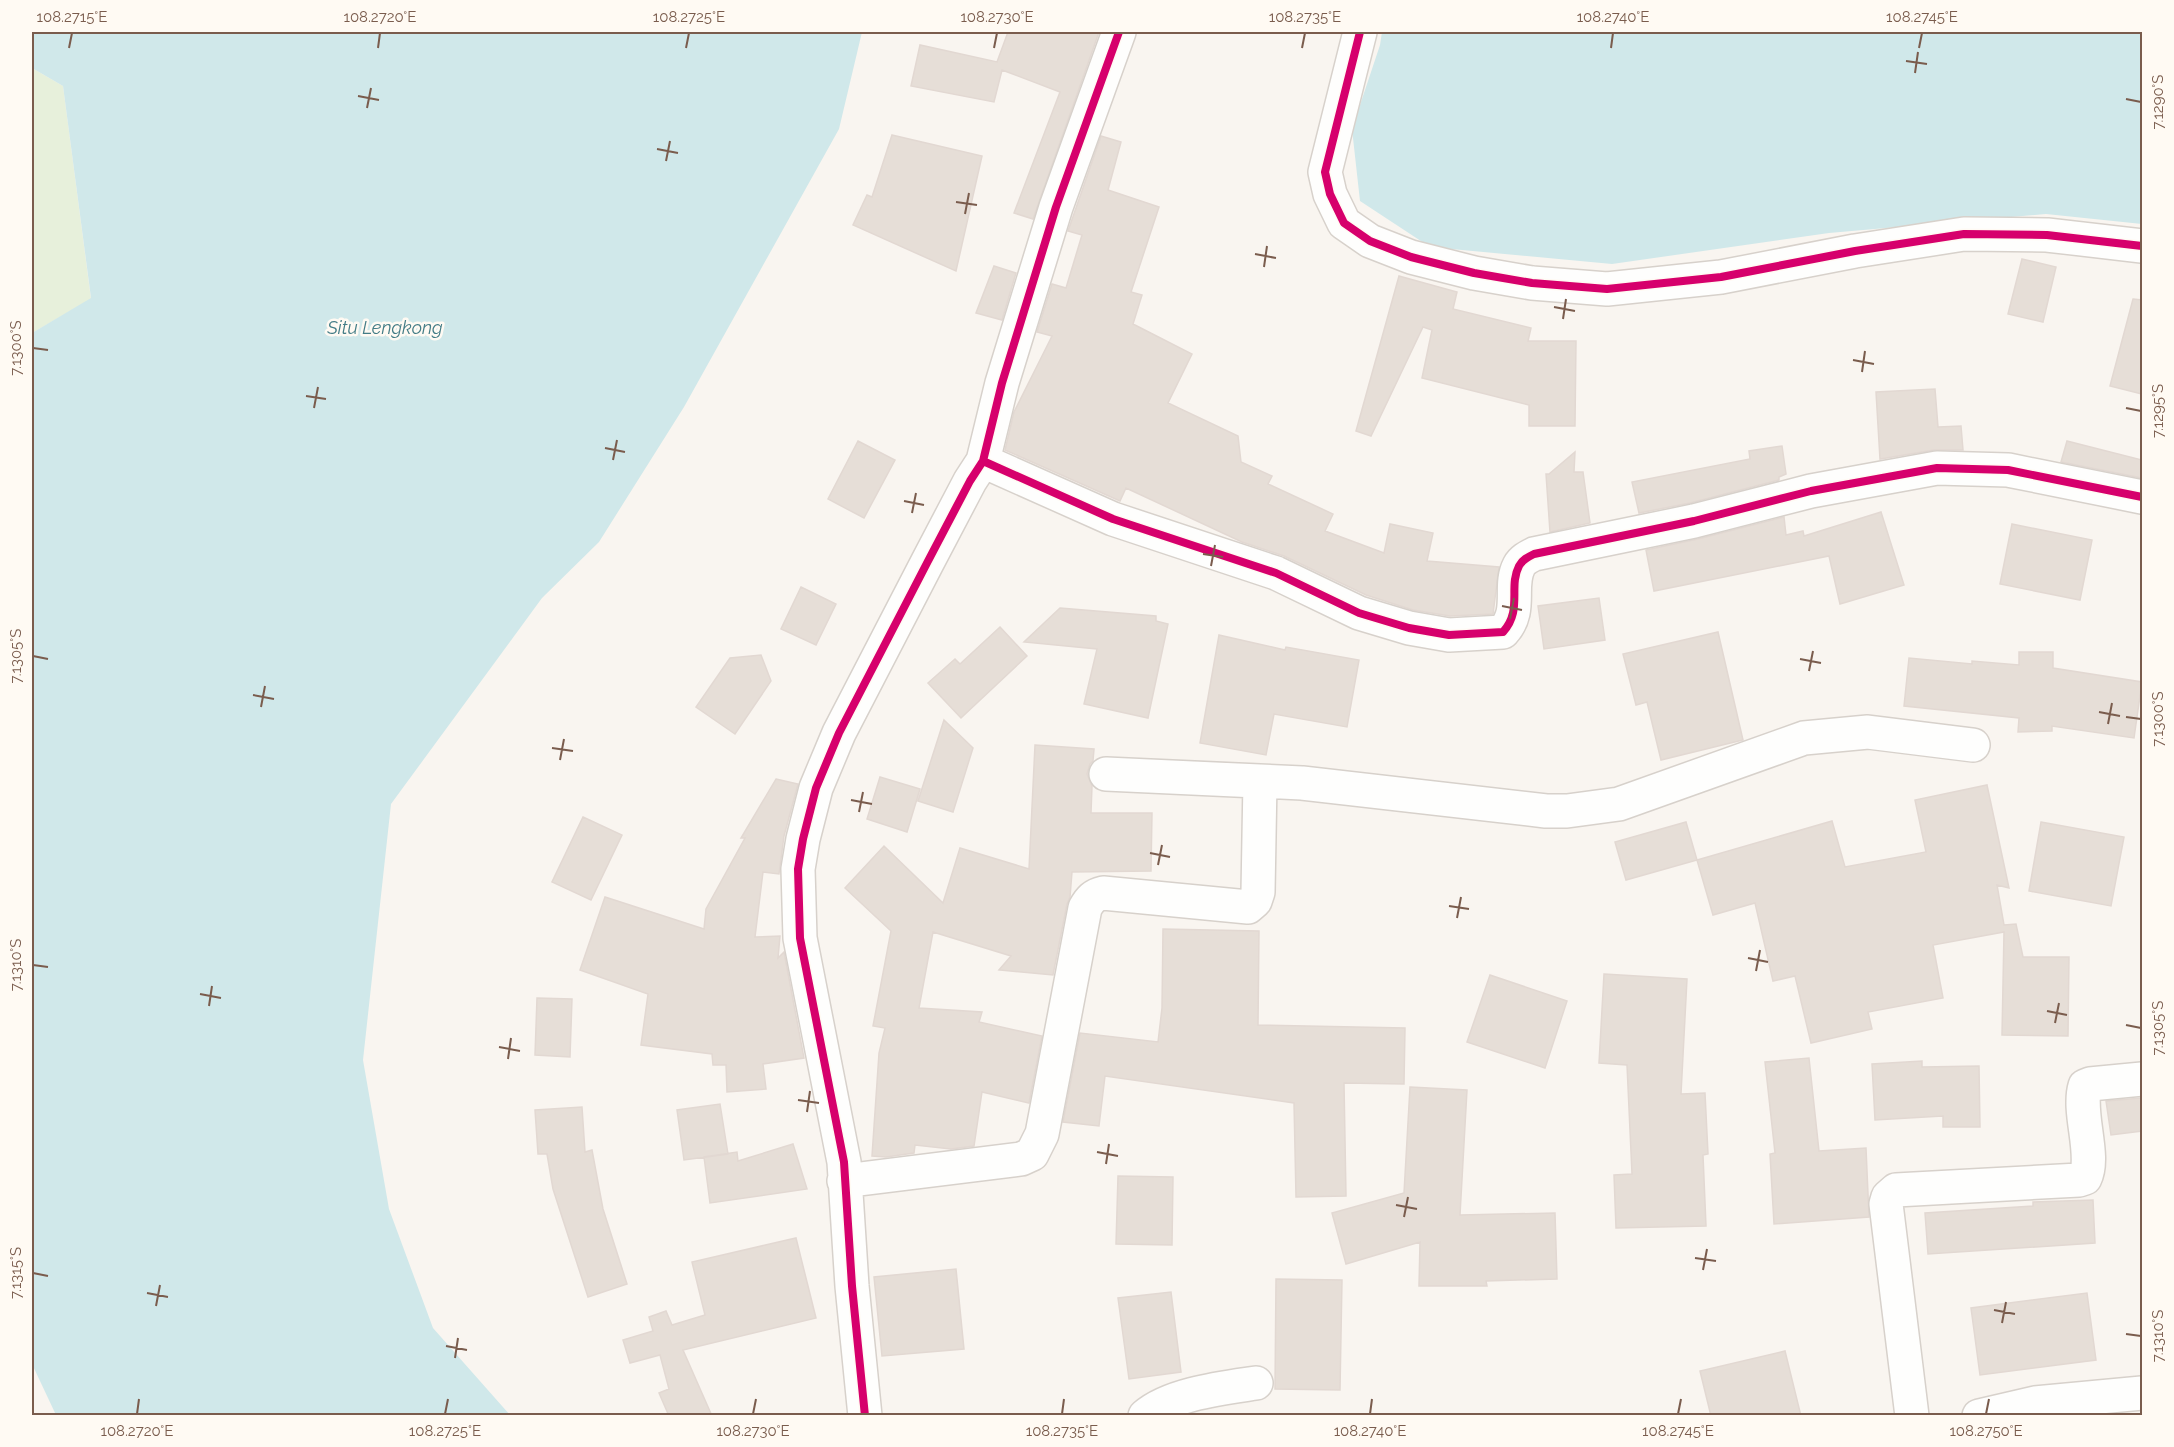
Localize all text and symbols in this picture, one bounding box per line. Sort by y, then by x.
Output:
text: 108.2715°E [37,8,107,26]
text: 108.2720°E [344,8,417,26]
text: 108.2725°E [653,8,725,26]
text: 108.2730°E [960,8,1034,26]
text: 108.2735°E [1269,8,1341,26]
text: 108.2740°E [1577,8,1649,26]
text: 108.2745°E [1886,8,1958,26]
text: 7.1290°S [2149,75,2167,129]
water label: Situ Lengkong [326,317,443,338]
text: 7.1300°S [7,320,25,376]
text: 7.1295°S [2149,384,2167,438]
text: 7.1305°S [7,629,25,683]
text: 7.1300°S [2149,691,2167,747]
text: 7.1310°S [7,939,25,991]
text: 7.1305°S [2149,1001,2167,1055]
text: 7.1315°S [7,1247,25,1299]
text: 7.1310°S [2149,1310,2167,1362]
text: 108.2720°E [101,1422,174,1440]
text: 108.2725°E [409,1422,481,1440]
text: 108.2730°E [716,1422,790,1440]
text: 108.2735°E [1026,1422,1098,1440]
text: 108.2740°E [1334,1422,1406,1440]
text: 108.2745°E [1642,1422,1714,1440]
text: 108.2750°E [1949,1422,2023,1440]

